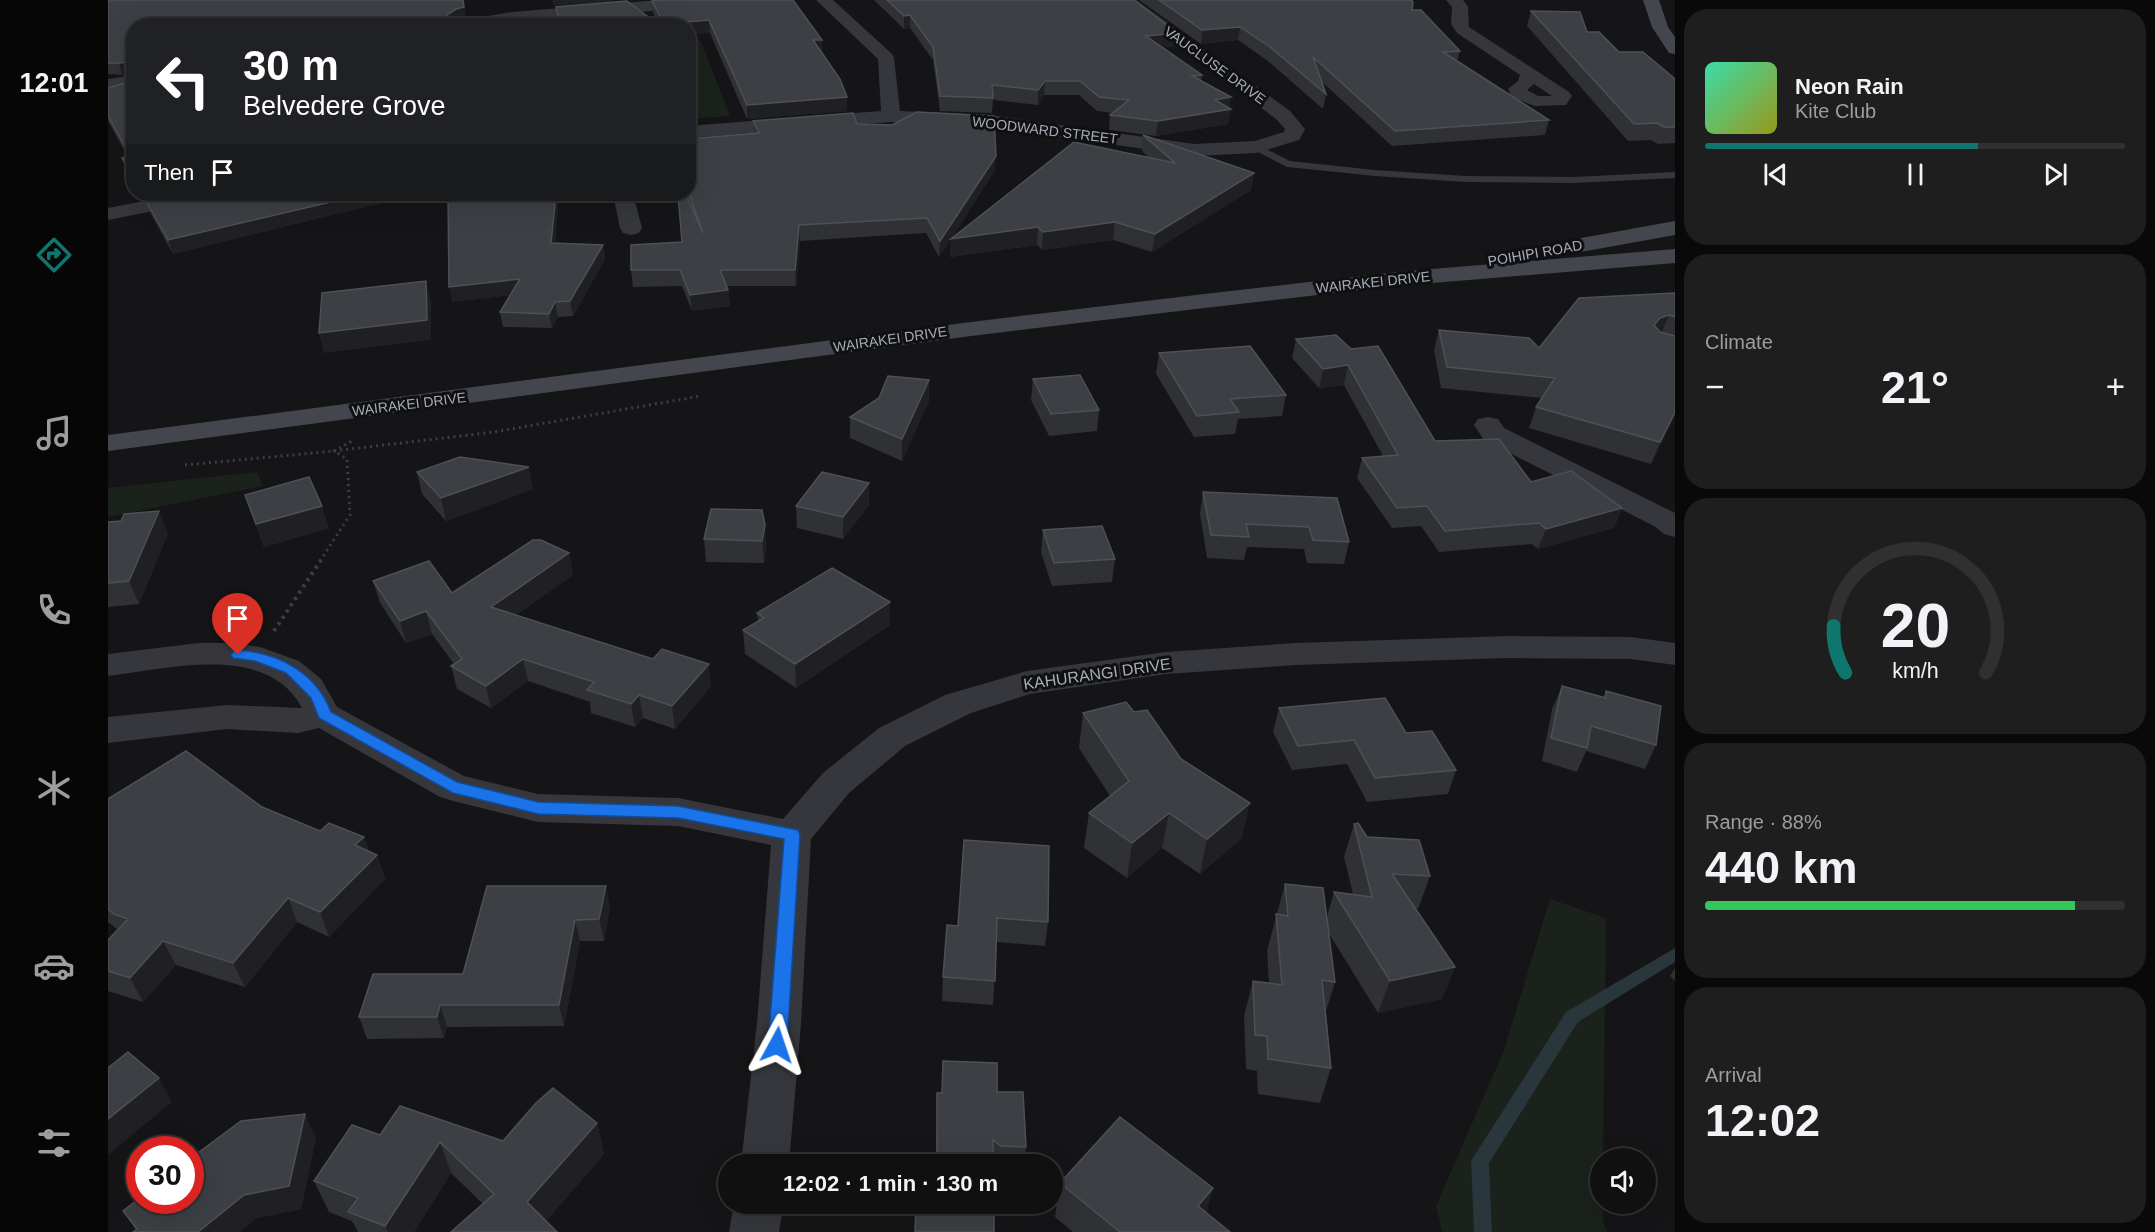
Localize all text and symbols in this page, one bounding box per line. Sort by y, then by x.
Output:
street label: VAUCLUSE DRIVE [1161,23,1269,107]
icon: left [144,42,222,120]
text: 30 m [243,42,339,89]
text: 12:01 [19,68,89,98]
text: Neon Rain [1795,74,1904,99]
text: Belvedere Grove [243,91,446,121]
text: Kite Club [1795,100,1876,122]
street label: WOODWARD STREET [971,113,1119,147]
icon: arrive [206,156,239,189]
icon: previous [1759,158,1792,191]
icon: pause [1899,158,1932,191]
icon: next [2039,158,2072,191]
text: Then [144,160,194,185]
icon: directions [33,234,75,276]
street label: POIHIPI ROAD [1486,237,1584,269]
street label: WAIRAKEI DRIVE [1315,268,1431,296]
street label: WAIRAKEI DRIVE [832,323,948,355]
text: Climate [1705,331,1773,353]
text: 21° [1881,362,1949,413]
text: − [1705,368,1724,405]
text: + [2106,368,2125,405]
street label: WAIRAKEI DRIVE [351,389,467,419]
icon: music [33,412,75,454]
icon: phone [33,589,75,631]
text: 20 [1880,591,1950,660]
pin [212,593,263,655]
icon: arrive [221,602,254,635]
street label: KAHURANGI DRIVE [1022,655,1172,693]
text: km/h [1892,659,1938,683]
icon: climate [33,767,75,809]
text: Range · 88% [1705,811,1822,833]
text: 440 km [1705,842,1858,893]
icon: car [33,945,75,987]
position arrow [745,1013,809,1077]
text: Arrival [1705,1064,1762,1086]
text: 12:02 [1705,1095,1820,1146]
icon: filters [33,1122,75,1164]
speed limit sign: 30 [126,1136,204,1214]
map controls [1590,1148,1656,1214]
button: sound [1590,1148,1656,1214]
text: 12:02 · 1 min · 130 m [783,1171,998,1196]

